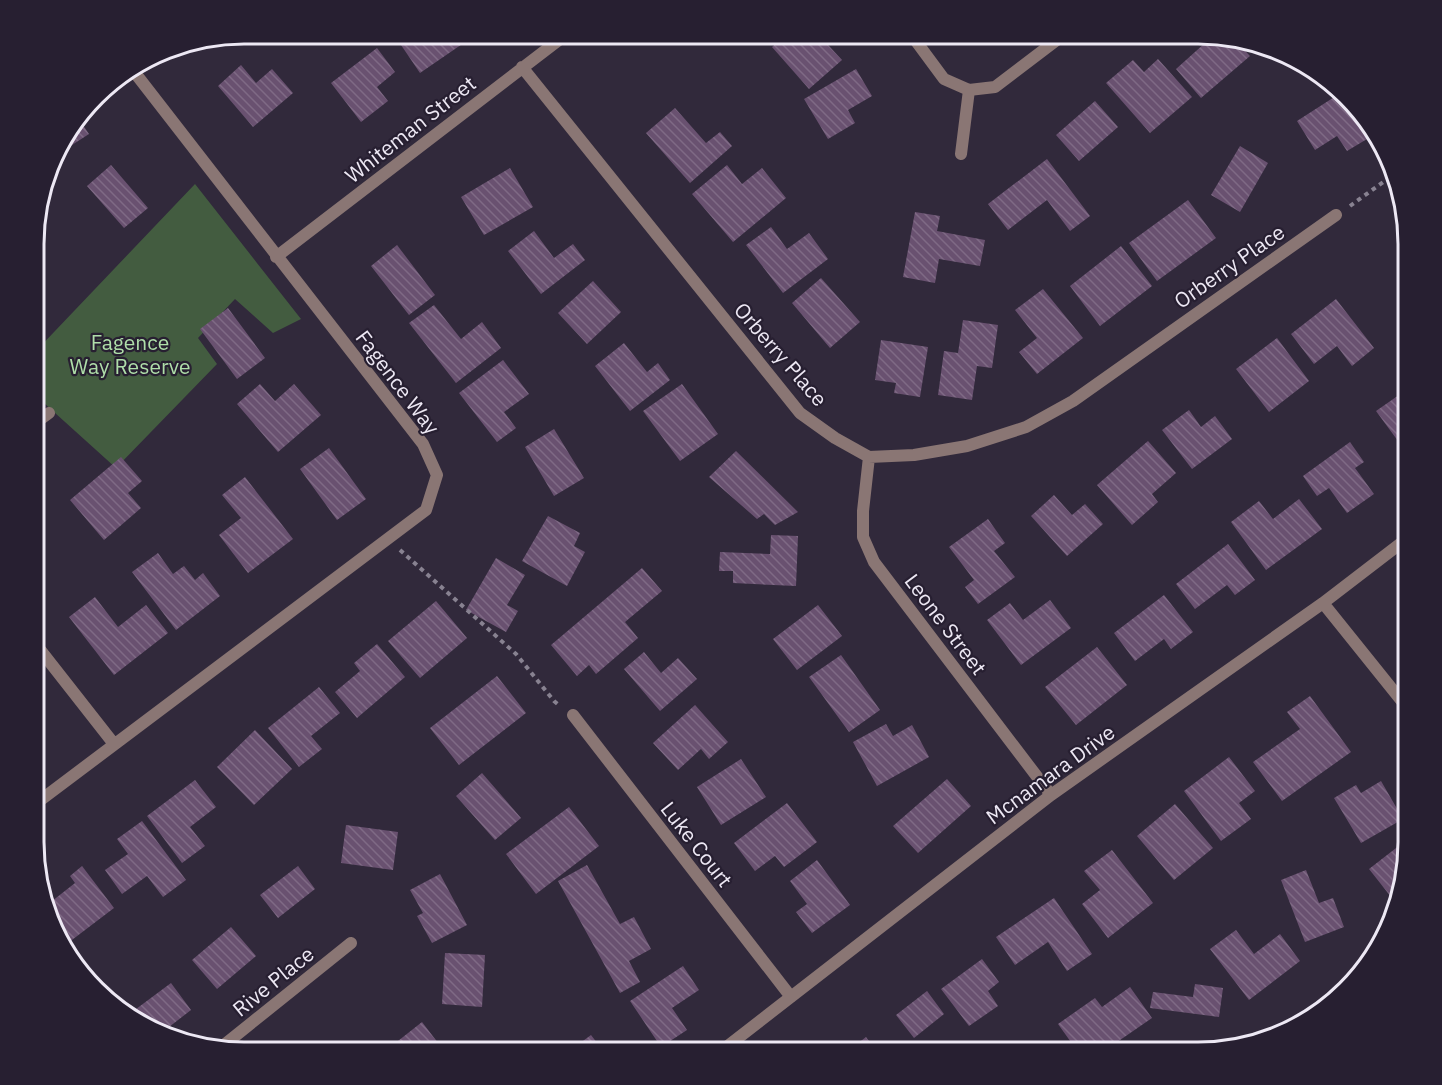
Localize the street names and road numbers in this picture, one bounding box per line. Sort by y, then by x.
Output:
street label: Whiteman Street [339,69,481,189]
street label: Orberry Place [1168,218,1290,314]
street label: Orberry Place [728,296,834,412]
street label: Fagence Way [350,324,447,440]
street label: Leone Street [899,568,993,680]
street label: Mcnamara Drive [980,718,1120,830]
street label: Luke Court [655,795,739,893]
street label: Rive Place [227,940,319,1022]

